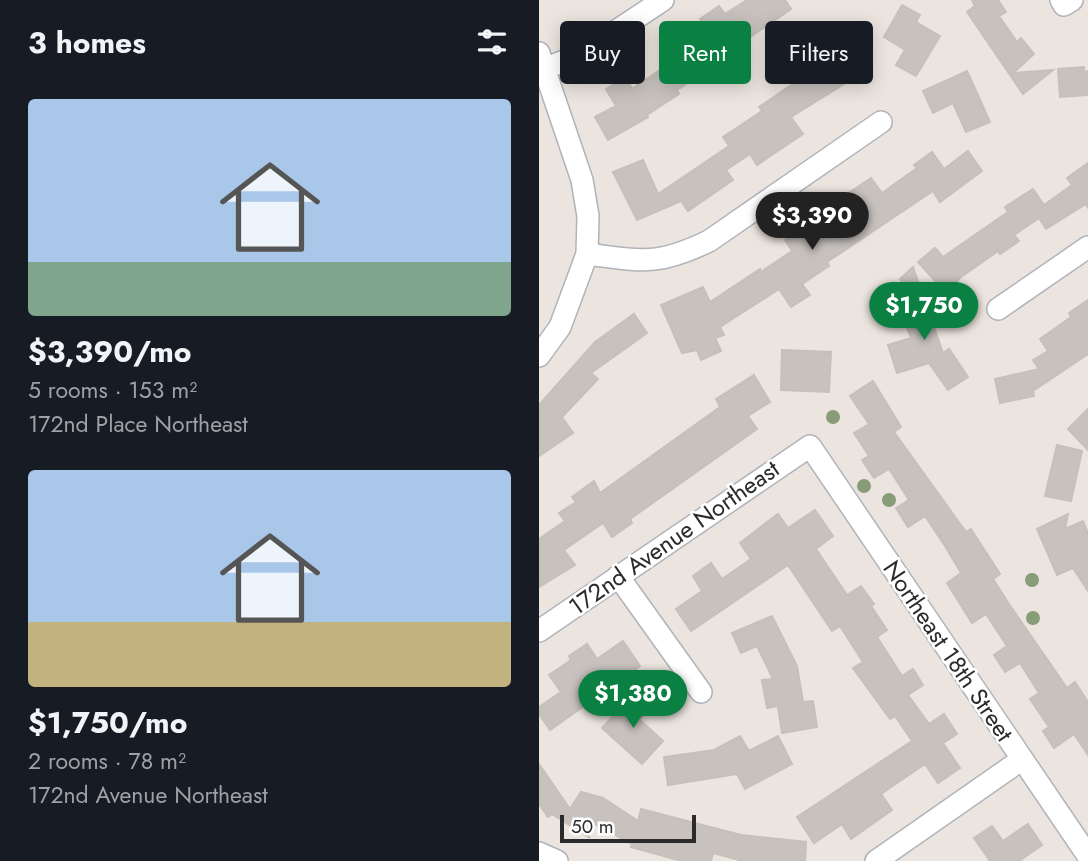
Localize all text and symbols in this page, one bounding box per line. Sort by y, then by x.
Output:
text: 3 homes [28,21,146,64]
chip: Buy [560,21,645,84]
chip: Rent [659,21,751,84]
chip: Filters [765,21,873,84]
icon: filters [473,23,511,61]
icon: home [207,144,333,270]
pin: $3,390 [755,192,869,252]
text: $3,390 [772,198,852,232]
pin: $1,750 [867,282,981,342]
text: $1,750 [885,288,963,322]
text: $3,390/mo [28,330,192,373]
text: 5 rooms · 153 m² [28,373,197,407]
text: 172nd Place Northeast [28,407,248,441]
street label: 172nd Avenue Northeast [561,451,786,624]
icon: home [207,515,333,641]
street label: Northeast 18th Street [875,553,1022,748]
pin: $1,380 [576,670,690,730]
text: $1,380 [594,676,672,710]
text: $1,750/mo [28,701,187,744]
text: 2 rooms · 78 m² [28,744,186,778]
text: 172nd Avenue Northeast [28,778,268,812]
scale bar [560,812,697,844]
text: 50 m [571,813,614,840]

